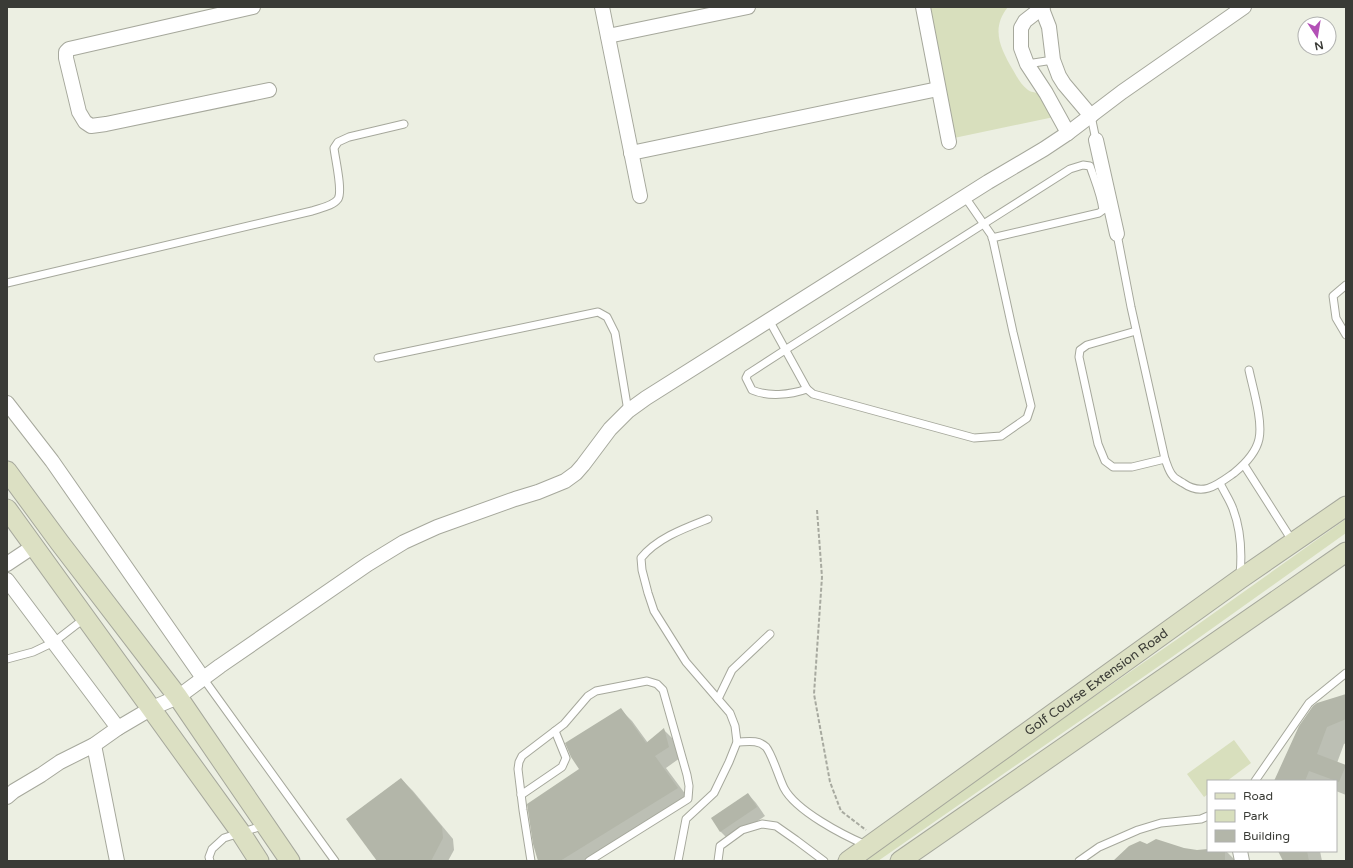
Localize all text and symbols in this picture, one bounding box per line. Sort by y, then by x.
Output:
north arrow [1297,16,1337,56]
text: N [1313,38,1325,53]
street label: Golf Course Extension Road [1022,625,1171,739]
legend [1207,780,1337,852]
text: Road [1243,789,1273,803]
text: Park [1243,809,1269,823]
text: Building [1243,829,1290,843]

